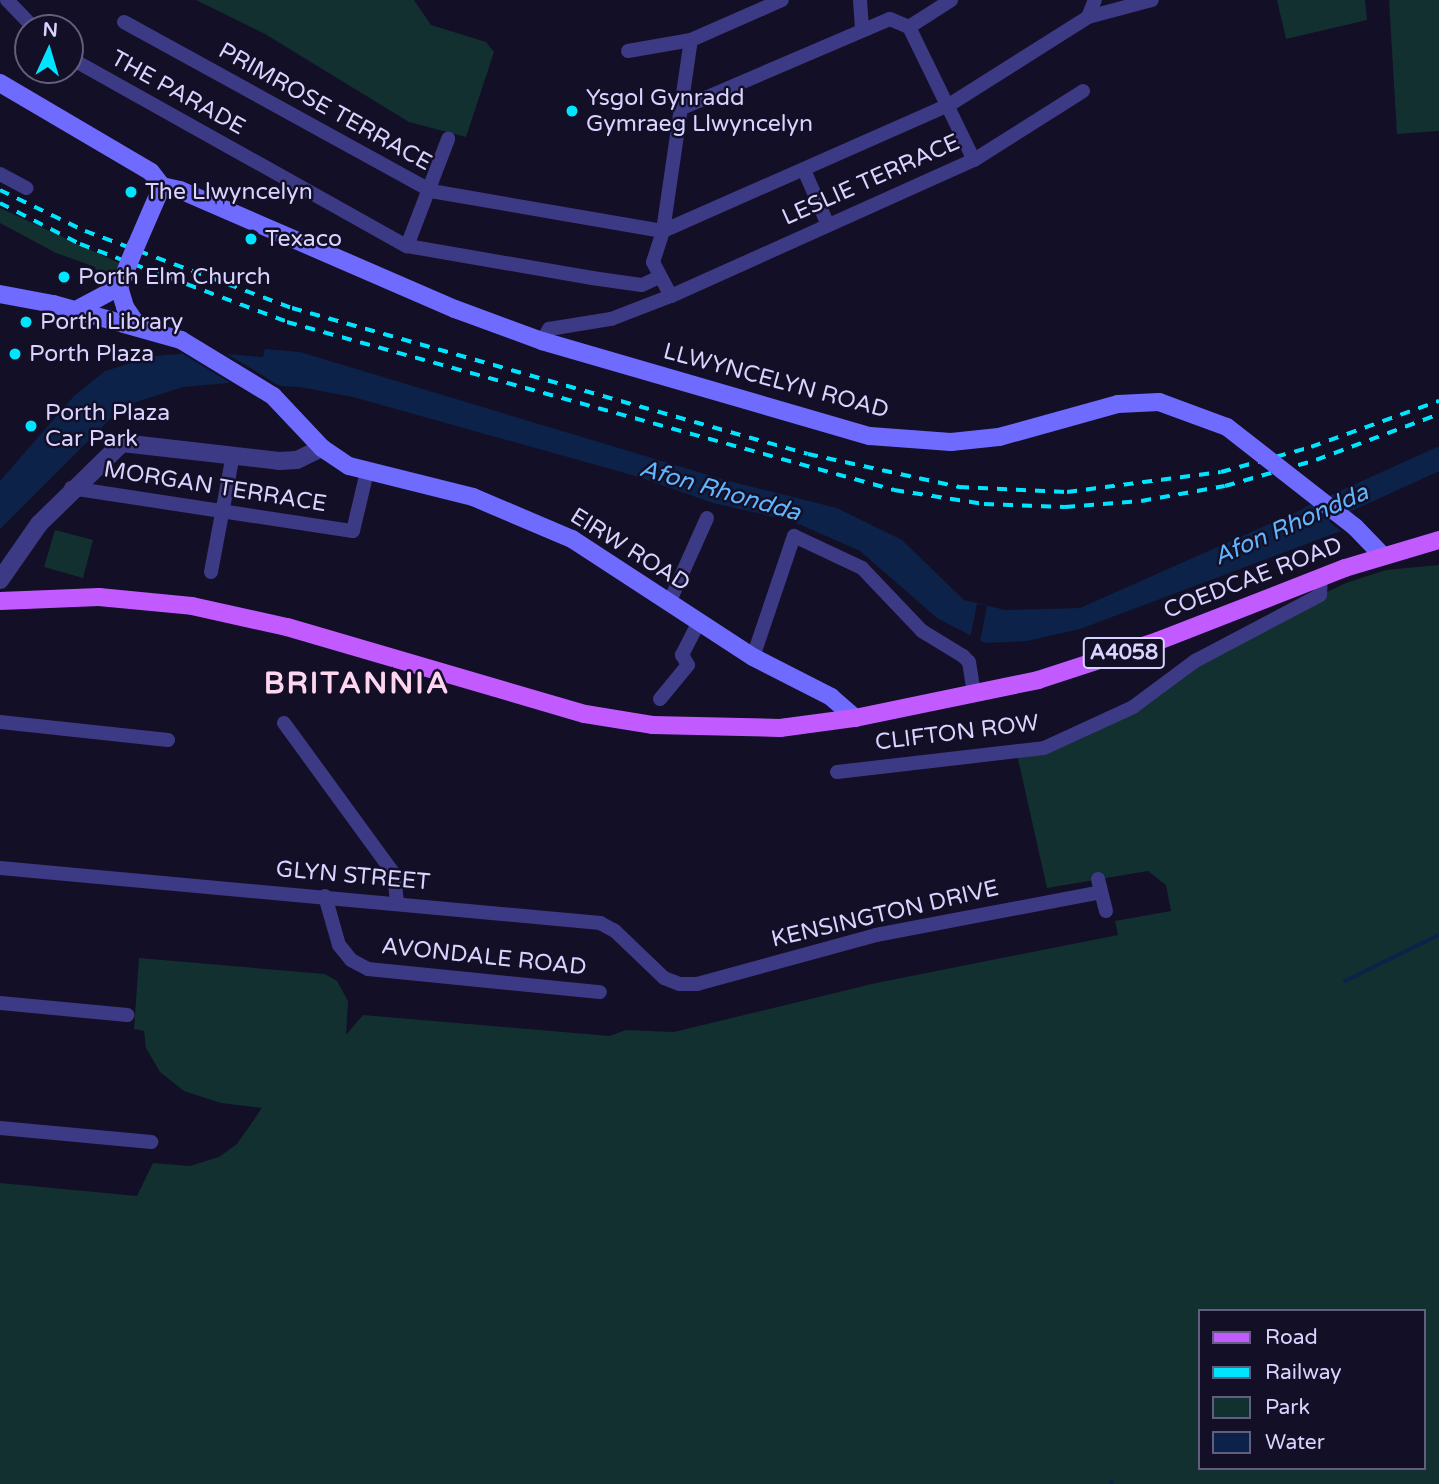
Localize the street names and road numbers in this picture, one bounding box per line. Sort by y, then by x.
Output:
street label: PRIMROSE TERRACE [214,37,436,177]
street label: THE PARADE [106,45,250,141]
street label: LESLIE TERRACE [778,128,964,232]
street label: LLWYNCELYN ROAD [660,338,892,424]
street label: MORGAN TERRACE [102,456,328,518]
street label: EIRW ROAD [565,502,695,598]
street label: COEDCAE ROAD [1160,531,1346,625]
road number: A4058 [1082,636,1166,670]
street label: CLIFTON ROW [874,709,1040,757]
street label: GLYN STREET [275,856,431,896]
street label: KENSINGTON DRIVE [769,874,1001,954]
street label: AVONDALE ROAD [380,933,588,981]

